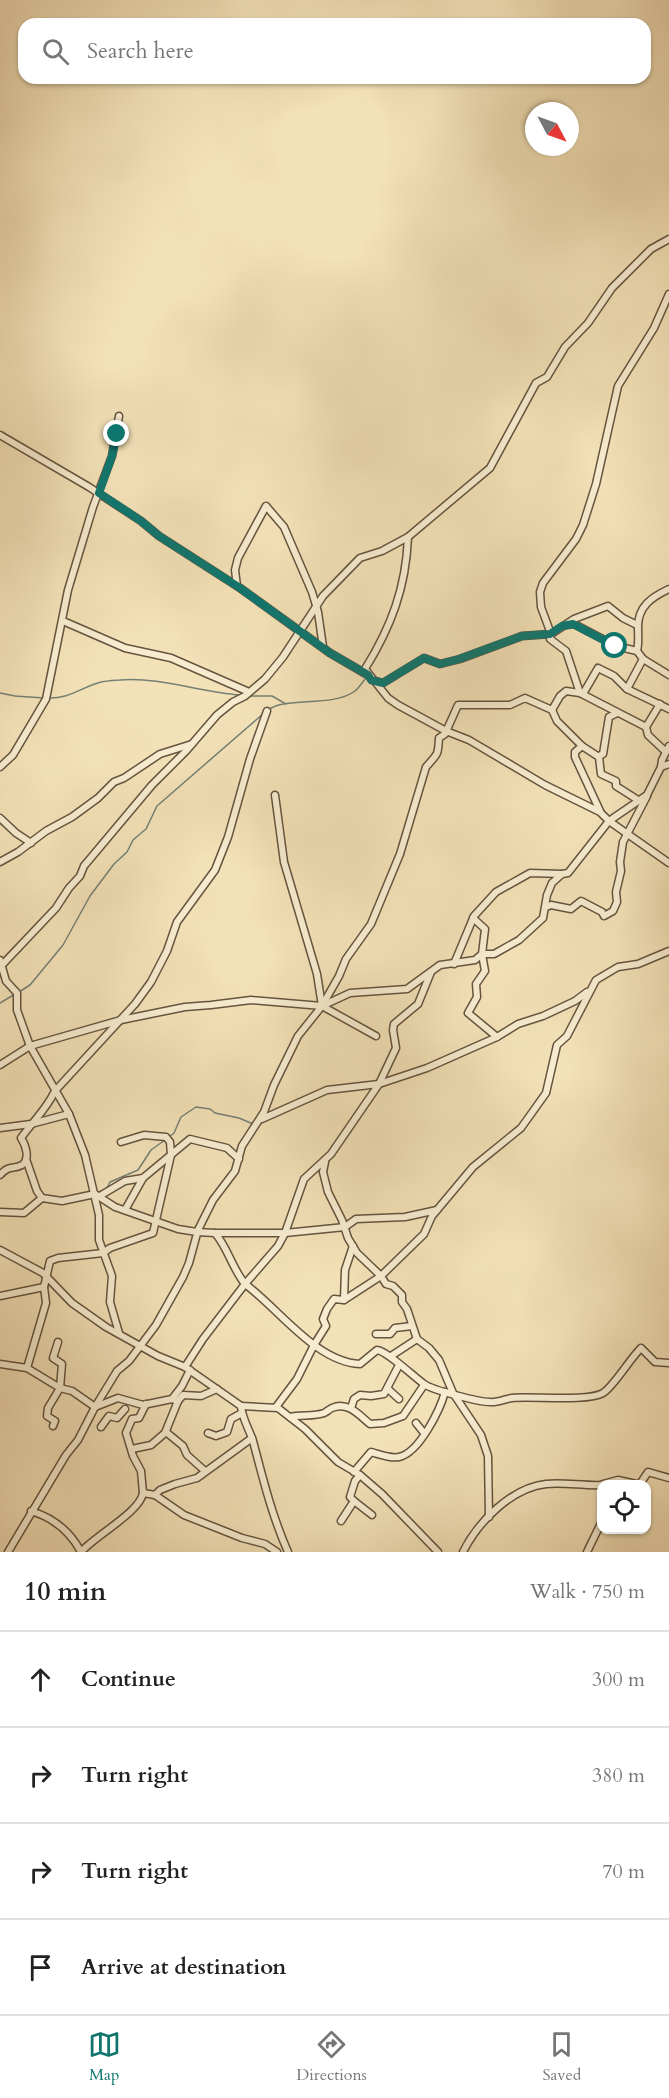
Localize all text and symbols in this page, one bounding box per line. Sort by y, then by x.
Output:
search box [18,18,651,84]
icon: search [39,35,72,68]
text: Search here [87,36,194,66]
north arrow [525,102,579,156]
route end [103,420,129,446]
route start [601,632,627,658]
map controls [597,1480,651,1534]
button: locate [597,1480,651,1534]
text: 10 min [24,1574,107,1609]
text: Walk · 750 m [530,1578,645,1605]
icon: ahead [24,1663,57,1696]
text: Continue [81,1664,176,1694]
text: 300 m [592,1666,645,1693]
icon: right [24,1759,57,1792]
text: Turn right [81,1760,188,1790]
text: 380 m [592,1762,645,1789]
icon: right [24,1855,57,1888]
text: Turn right [81,1856,188,1886]
text: 70 m [602,1858,645,1885]
icon: arrive [24,1951,57,1984]
text: Arrive at destination [81,1952,286,1982]
tab: Map [88,2028,121,2086]
tab: Directions [296,2028,367,2086]
tab: Saved [542,2028,581,2086]

